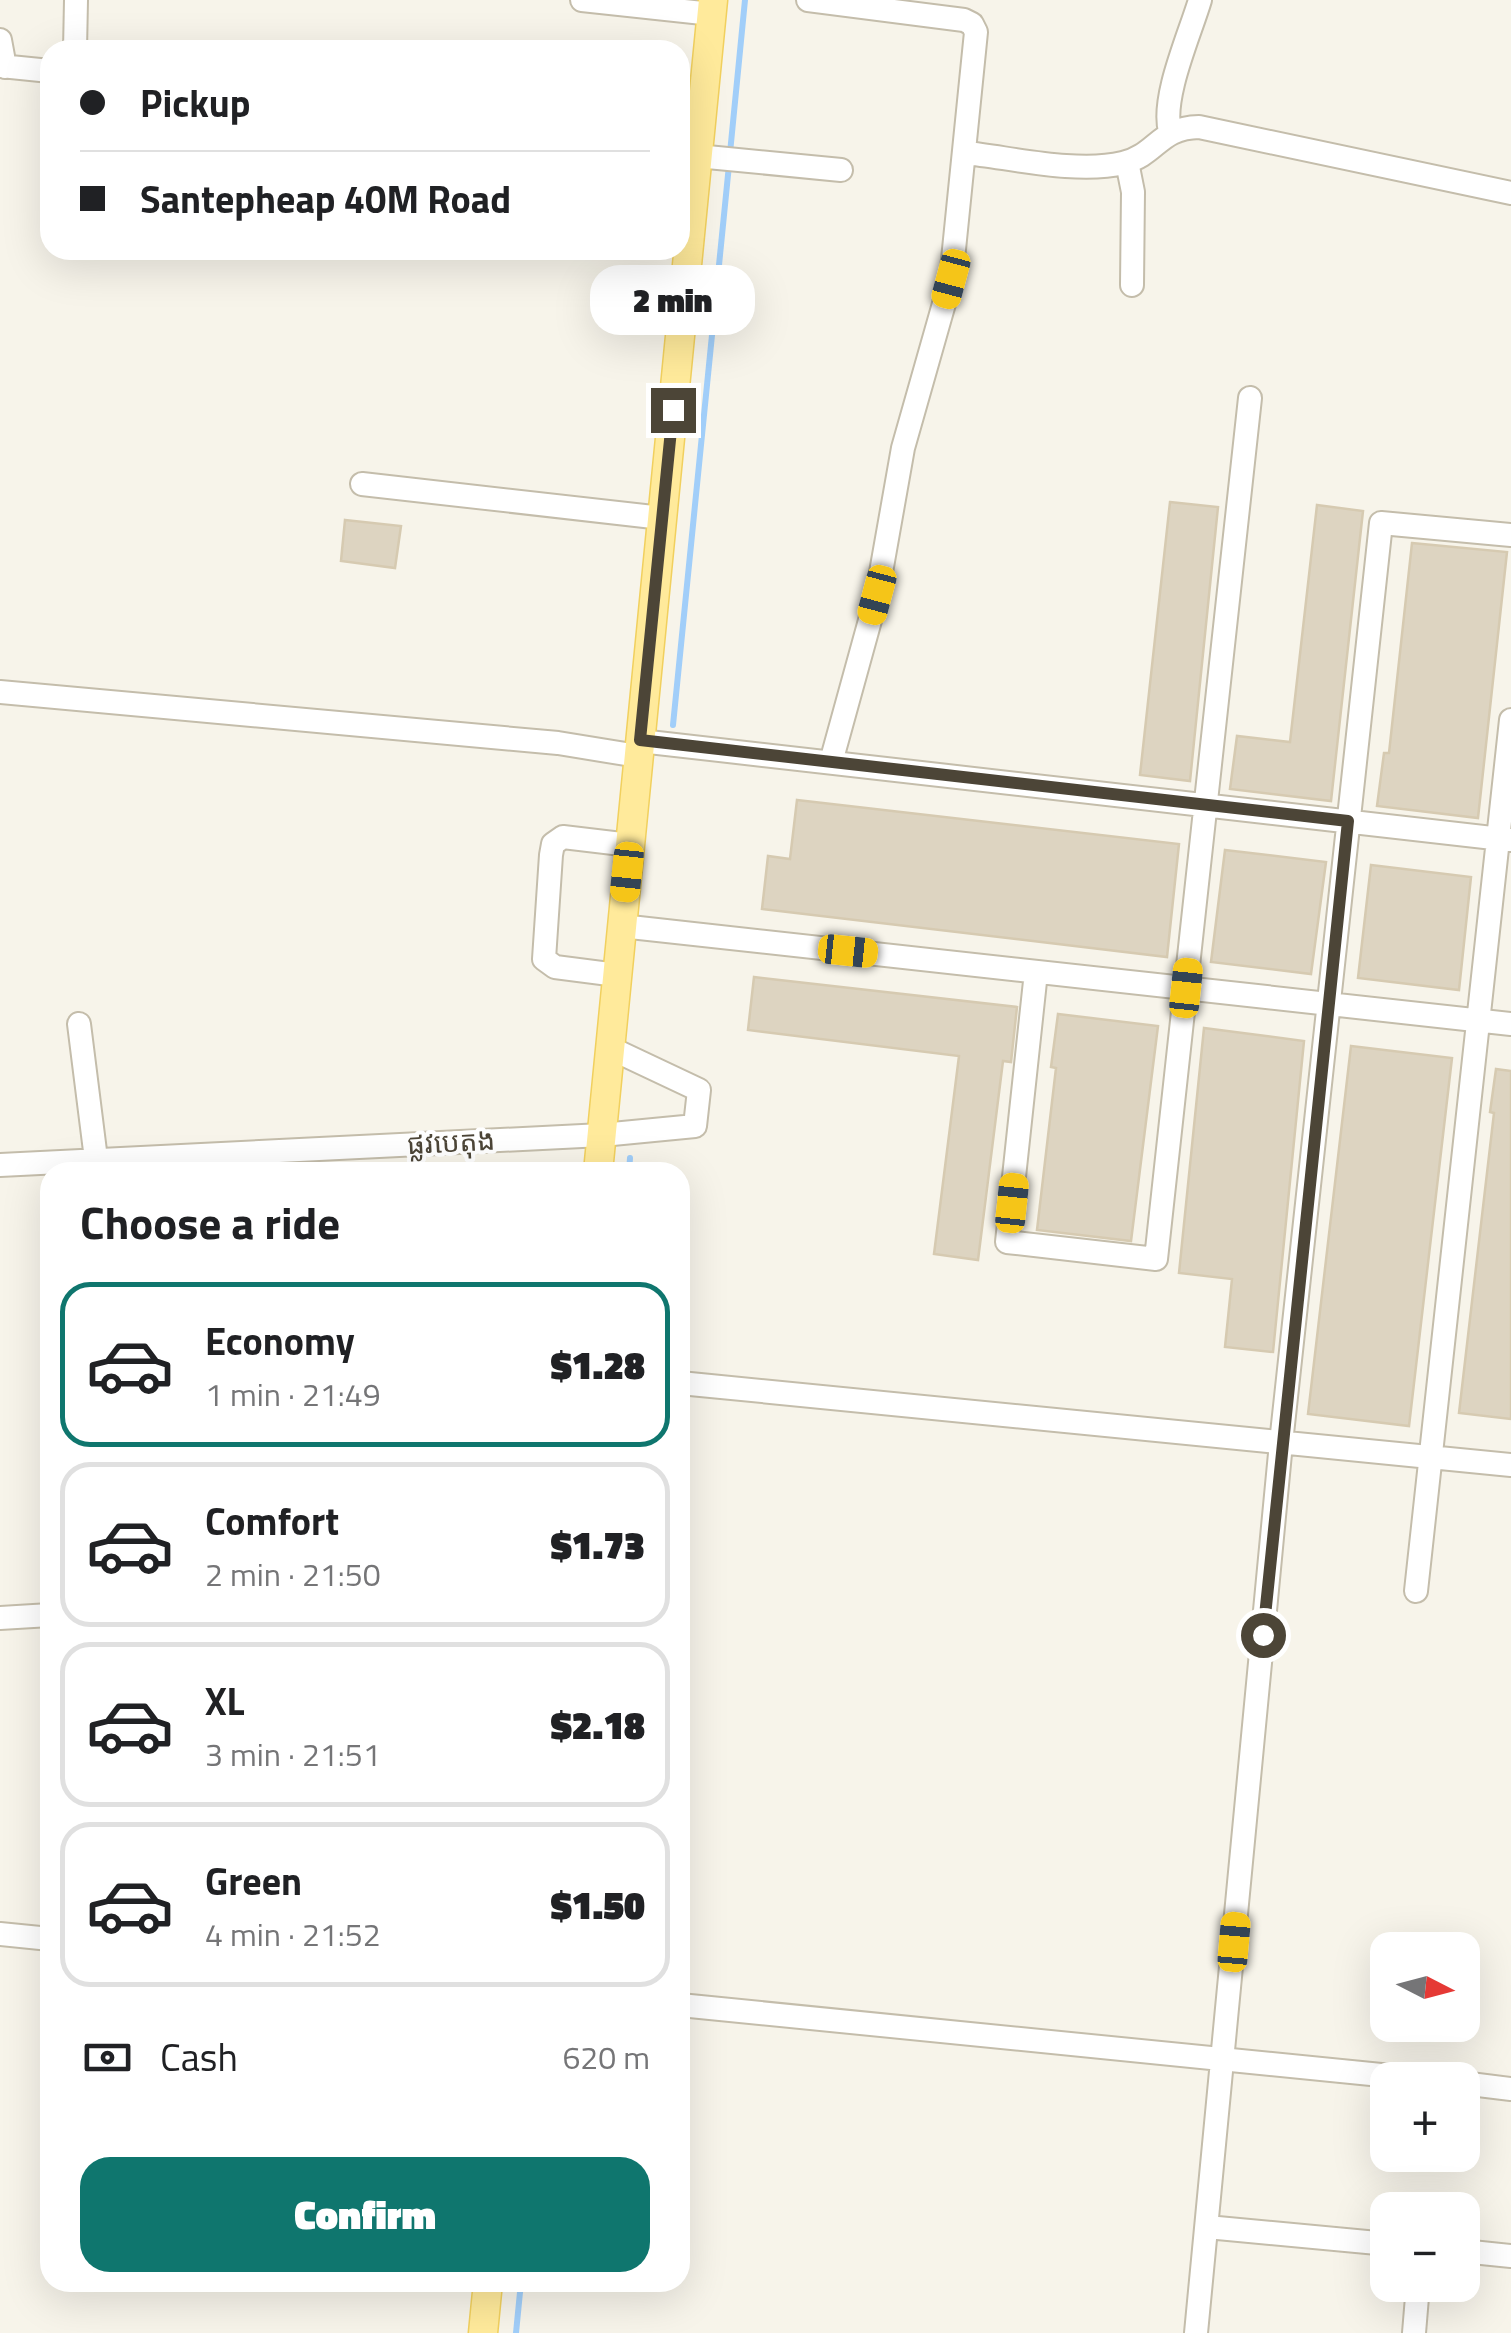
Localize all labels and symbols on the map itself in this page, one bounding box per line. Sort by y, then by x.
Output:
car [929,246,973,312]
callout: 2 min [590,265,756,335]
route end [651,388,696,433]
car [855,562,899,628]
car [609,841,645,903]
car [817,933,879,969]
car [1168,957,1204,1019]
street label: ផ្លូវបេតុង [406,1118,496,1170]
car [994,1172,1030,1234]
route start [1241,1613,1286,1658]
car [1216,1911,1252,1973]
north arrow [1370,1932,1480,2042]

